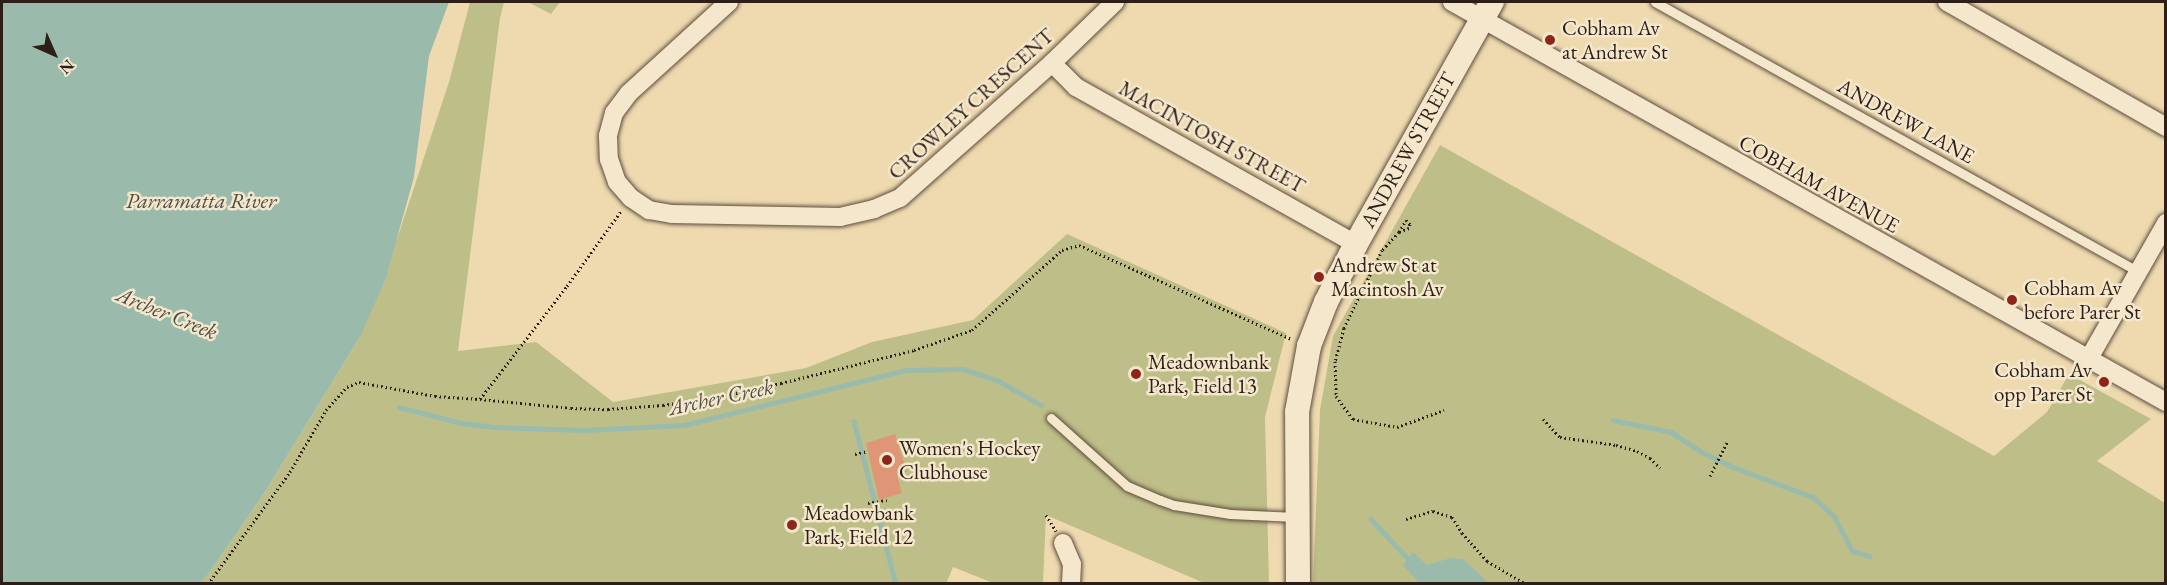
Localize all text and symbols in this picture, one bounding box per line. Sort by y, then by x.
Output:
place label: Cobham Av at Andrew St [1562,15,1668,65]
street label: CROWLEY CRESCENT [883,23,1059,185]
north arrow [24,24,84,84]
marker: Cobham Av at Andrew St [1543,33,1557,47]
text: N [55,55,79,79]
street label: ANDREW STREET [1355,68,1461,232]
street label: ANDREW LANE [1833,73,1979,169]
street label: MACINTOSH STREET [1115,75,1309,199]
street label: COBHAM AVENUE [1734,129,1904,239]
water label: Parramatta River [126,188,276,214]
place label: Andrew St at Macintosh Av [1331,252,1444,302]
marker: Andrew St at Macintosh Av [1312,270,1326,284]
place label: Cobham Av before Parer St [2024,275,2141,325]
water label: Archer Creek [113,281,221,345]
marker: Cobham Av before Parer St [2005,293,2019,307]
place label: Meadownbank Park, Field 13 [1148,349,1269,399]
place label: Cobham Av opp Parer St [1994,357,2092,407]
marker: Meadownbank Park, Field 13 [1129,367,1143,381]
water label: Archer Creek [666,373,776,421]
marker: Cobham Av opp Parer St [2097,375,2111,389]
place label: Women's Hockey Clubhouse [899,435,1041,485]
marker: Women's Hockey Clubhouse [880,453,894,467]
place label: Meadowbank Park, Field 12 [804,500,914,550]
marker: Meadowbank Park, Field 12 [785,518,799,532]

